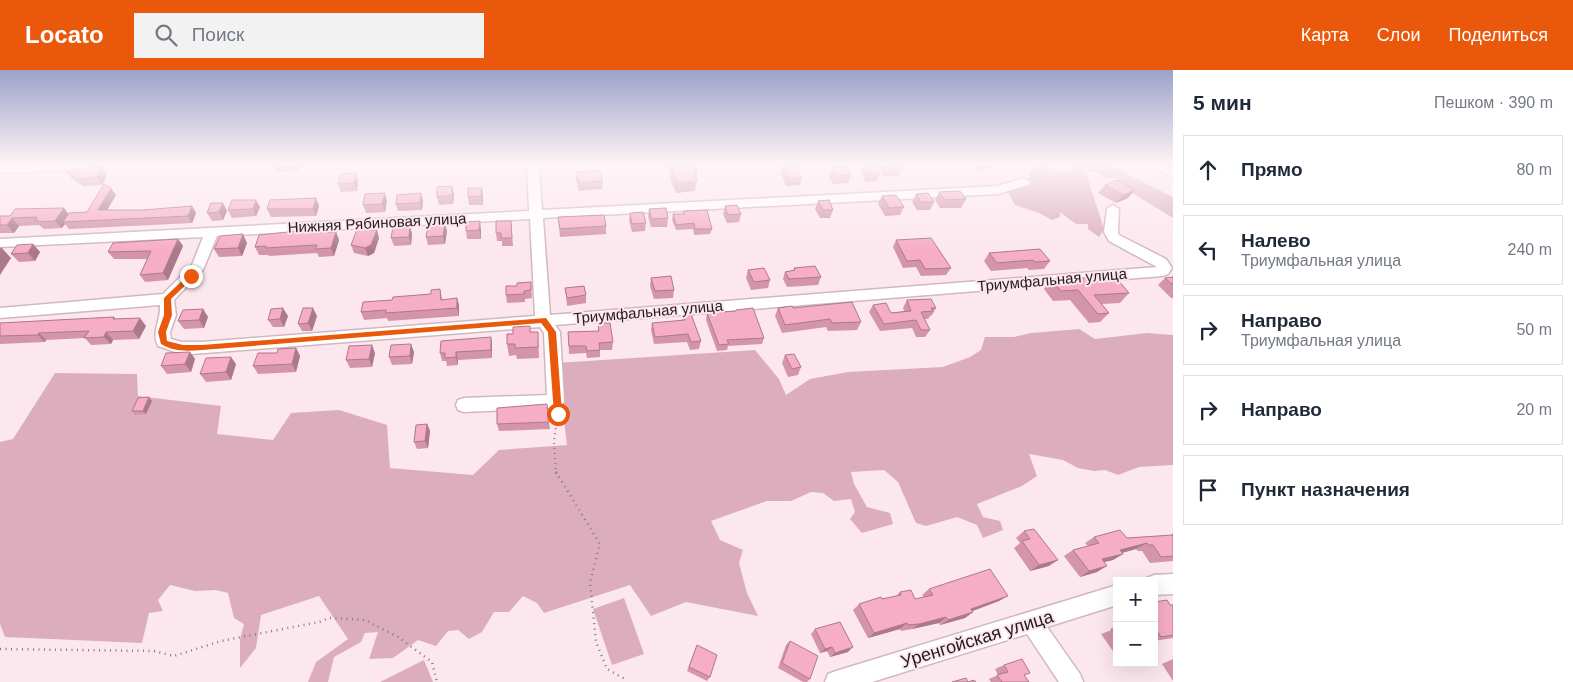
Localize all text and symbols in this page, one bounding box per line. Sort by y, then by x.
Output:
search box [134,13,484,58]
text: Locato [25,21,104,48]
icon: search [152,21,180,49]
text: Поиск [192,24,244,45]
text: Карта [1301,25,1349,45]
text: Слои [1377,25,1421,45]
text: Поделиться [1449,25,1548,45]
text: 5 мин [1193,91,1252,114]
text: Пешком · 390 m [1434,94,1553,111]
icon: ahead [1194,156,1222,184]
text: Прямо [1241,159,1303,180]
text: 80 m [1516,161,1552,178]
street label: Нижняя Рябиновая улица [287,209,467,236]
text: Налево [1241,230,1311,251]
icon: left [1194,236,1222,264]
text: 240 m [1508,241,1552,258]
text: Триумфальная улица [1241,252,1401,269]
street label: Триумфальная улица [976,264,1128,295]
route end [180,265,203,288]
street label: Триумфальная улица [572,296,724,327]
text: Направо [1241,310,1322,331]
icon: right [1194,316,1222,344]
text: 50 m [1516,321,1552,338]
text: Триумфальная улица [1241,332,1401,349]
icon: right [1194,396,1222,424]
text: Направо [1241,399,1322,420]
text: 20 m [1516,401,1552,418]
route start [547,403,570,426]
icon: arrive [1194,476,1222,504]
text: Пункт назначения [1241,479,1410,500]
map controls [1113,577,1158,667]
button: + [1113,577,1158,622]
street label: Уренгойская улица [898,606,1057,672]
button: − [1113,622,1158,667]

